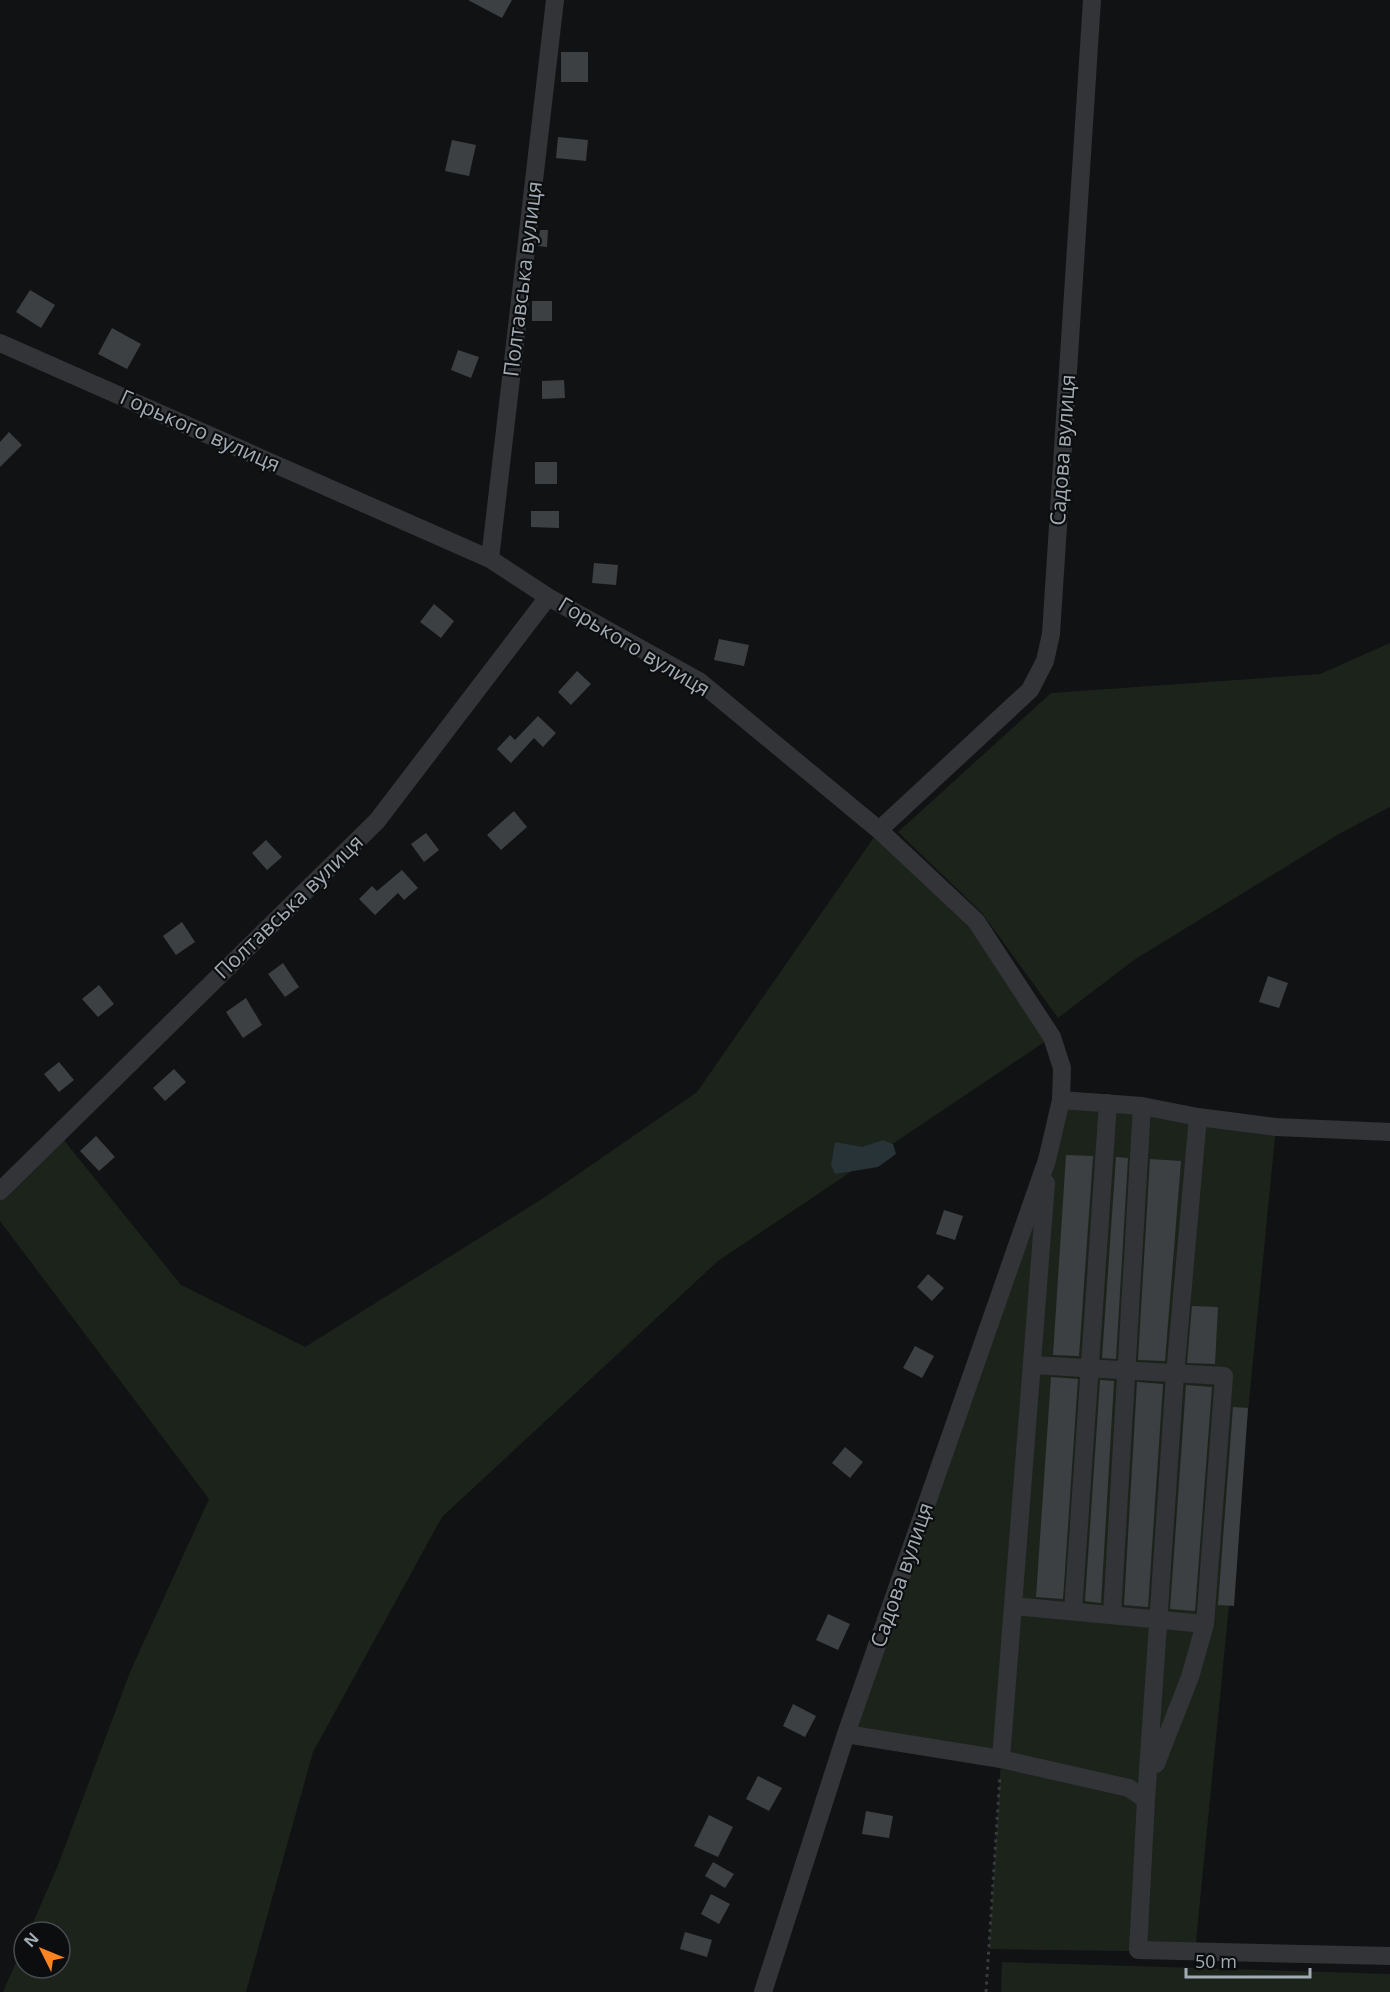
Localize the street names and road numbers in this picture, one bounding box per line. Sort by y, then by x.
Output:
street label: Полтавська вулиця [496,180,548,378]
street label: Садова вулиця [1043,373,1081,526]
street label: Горького вулиця [116,382,285,478]
street label: Горького вулиця [554,590,716,702]
street label: Полтавська вулиця [208,828,369,985]
street label: Садова вулиця [863,1498,939,1651]

